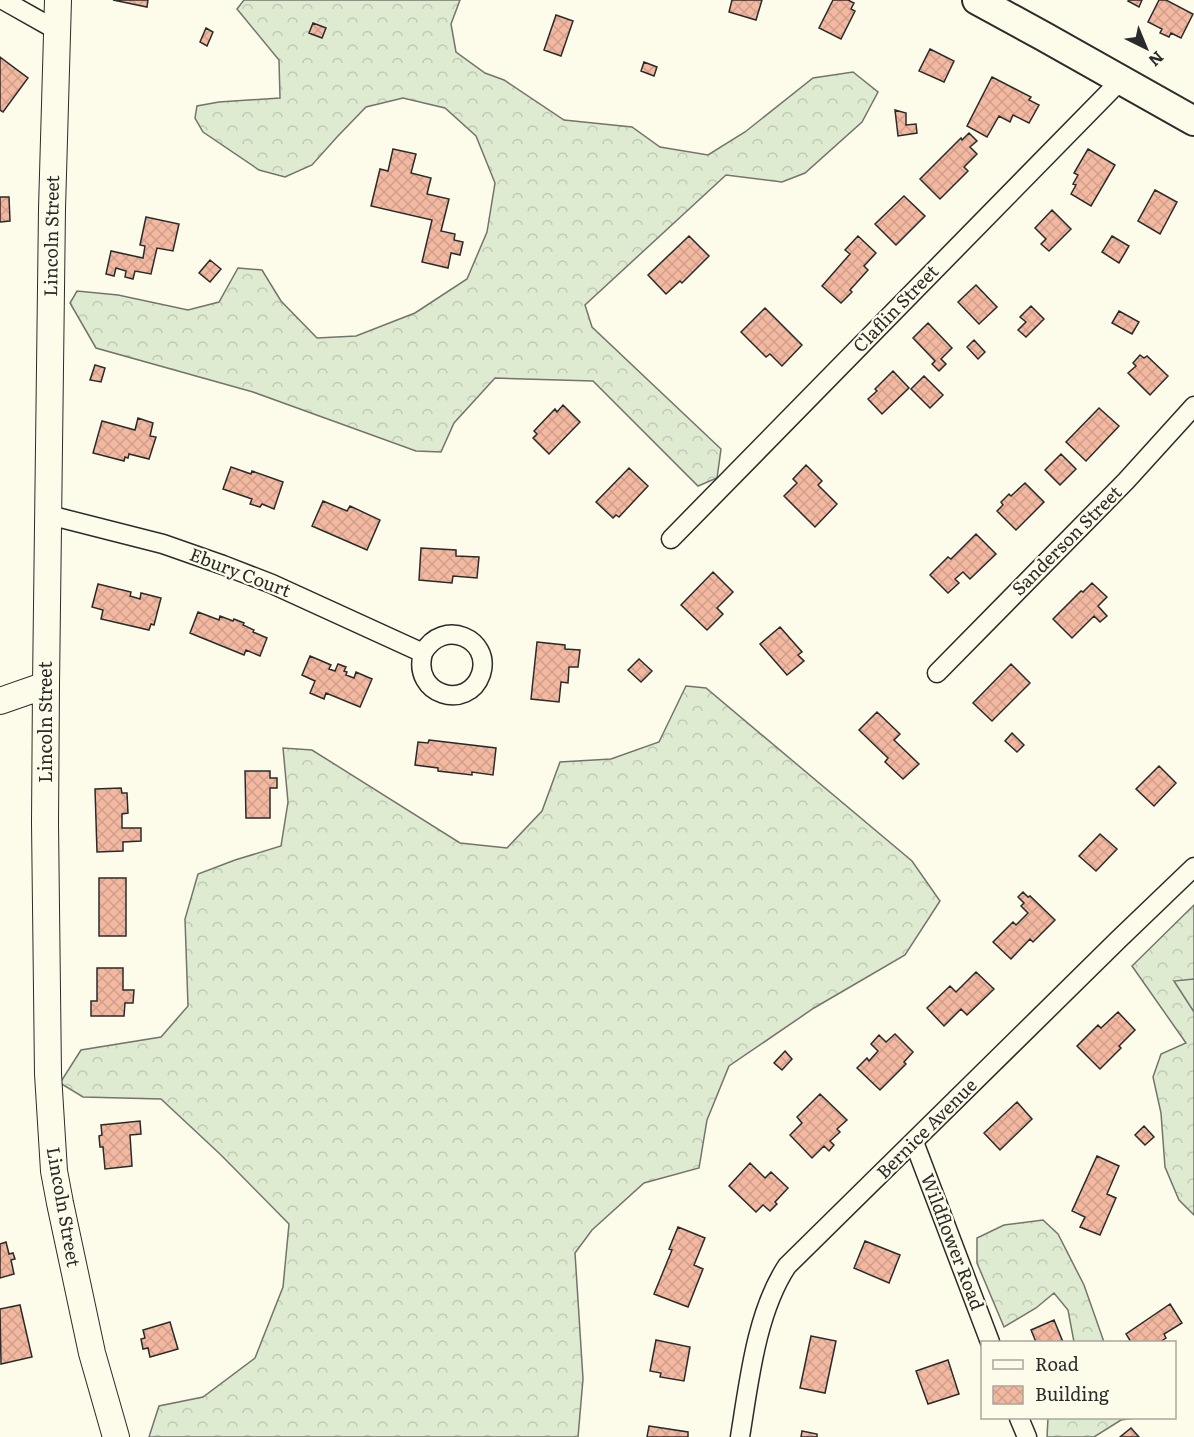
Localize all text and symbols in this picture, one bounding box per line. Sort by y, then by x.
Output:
north arrow [1116,18,1176,78]
text: N [1144,46,1170,73]
street label: Lincoln Street [36,174,65,297]
street label: Claflin Street [846,257,944,358]
street label: Sanderson Street [1005,478,1128,601]
street label: Ebury Court [186,540,296,604]
street label: Lincoln Street [31,661,58,783]
street label: Bernice Avenue [870,1072,982,1184]
street label: Lincoln Street [41,1145,88,1270]
street label: Wildflower Road [915,1169,992,1314]
legend [981,1341,1176,1419]
text: Road [1035,1350,1079,1377]
text: Building [1035,1380,1110,1407]

